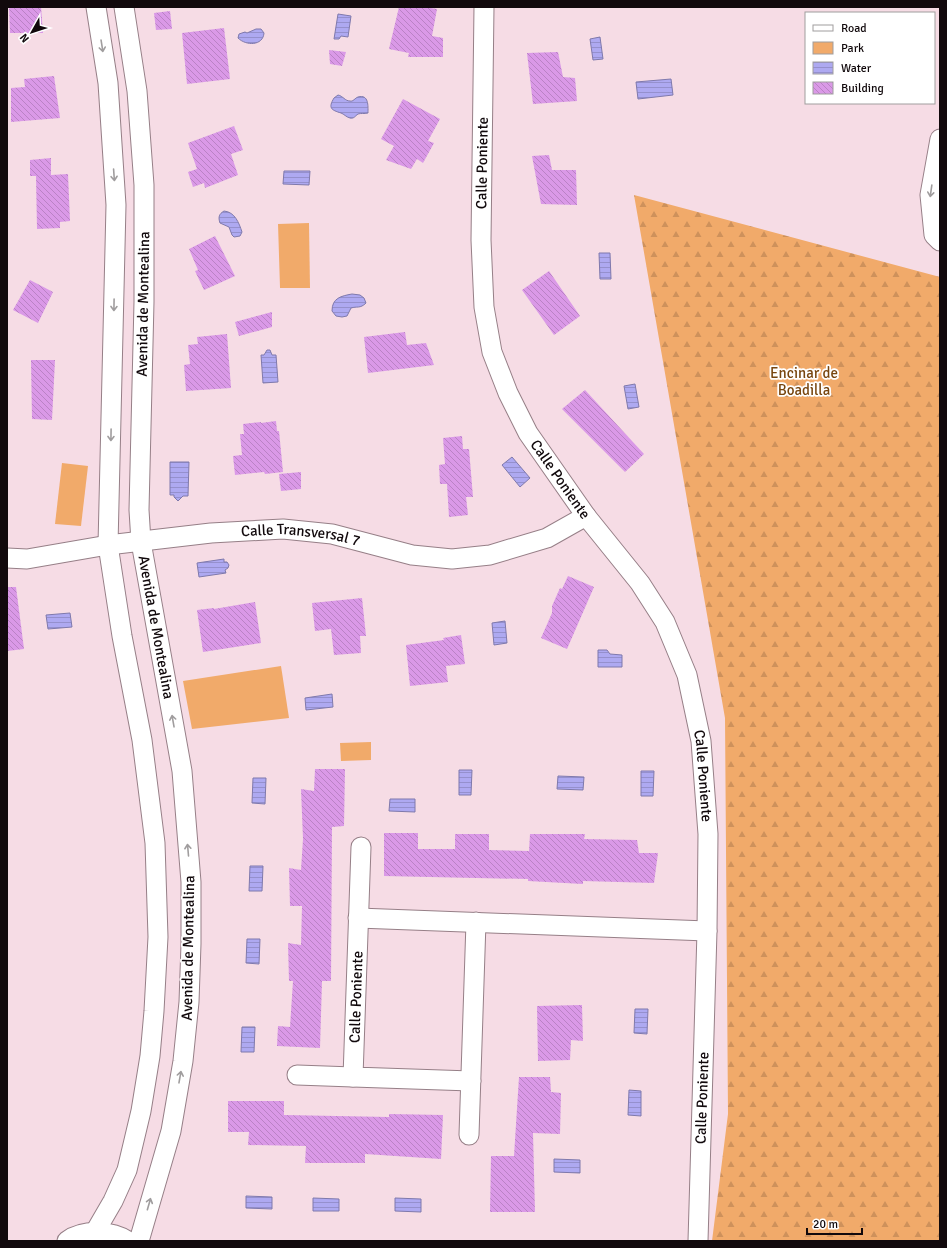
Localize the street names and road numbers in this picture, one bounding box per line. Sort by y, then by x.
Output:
street label: Calle Poniente [472,117,492,209]
street label: Avenida de Montealina [133,231,153,377]
street label: Calle Poniente [526,436,594,522]
street label: Calle Transversal 7 [241,520,362,550]
street label: Avenida de Montealina [135,554,178,701]
street label: Calle Poniente [690,728,716,823]
street label: Avenida de Montealina [178,875,198,1021]
street label: Calle Poniente [345,951,367,1043]
street label: Calle Poniente [691,1052,713,1144]

